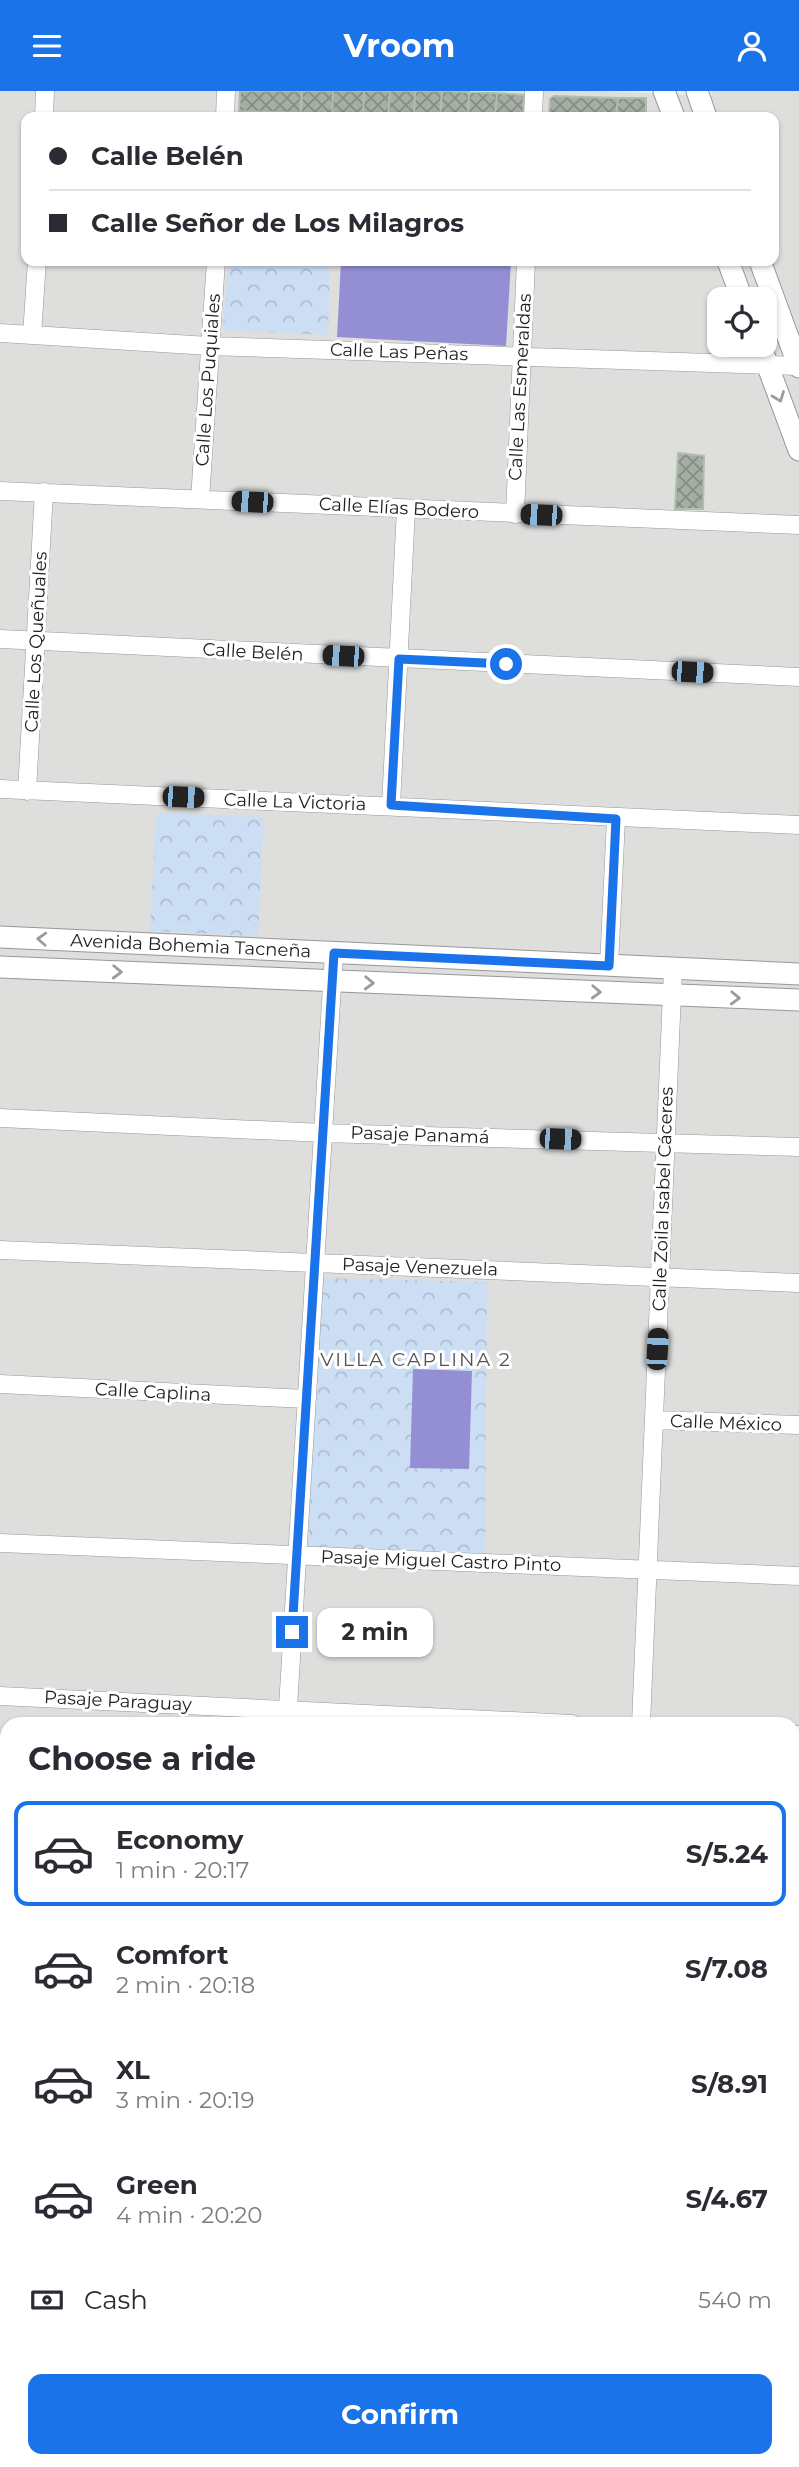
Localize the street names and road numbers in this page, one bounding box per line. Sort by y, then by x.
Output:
street label: Calle Los Puquiales [191,293,225,467]
street label: Calle Las Esmeraldas [504,293,536,481]
street label: Calle Las Peñas [329,339,469,365]
street label: Calle Elías Bodero [318,493,480,523]
street label: Calle Los Queñuales [20,551,52,733]
street label: Calle Belén [202,638,304,666]
street label: Calle La Victoria [223,789,367,815]
street label: Avenida Bohemia Tacneña [70,929,312,962]
street label: Calle Zoila Isabel Cáceres [648,1086,678,1312]
street label: Pasaje Panamá [350,1122,490,1148]
street label: Pasaje Venezuela [342,1253,498,1281]
street label: Calle Caplina [94,1378,212,1406]
street label: Calle México [670,1410,782,1436]
street label: Pasaje Miguel Castro Pinto [320,1546,562,1576]
street label: Pasaje Paraguay [44,1686,193,1716]

